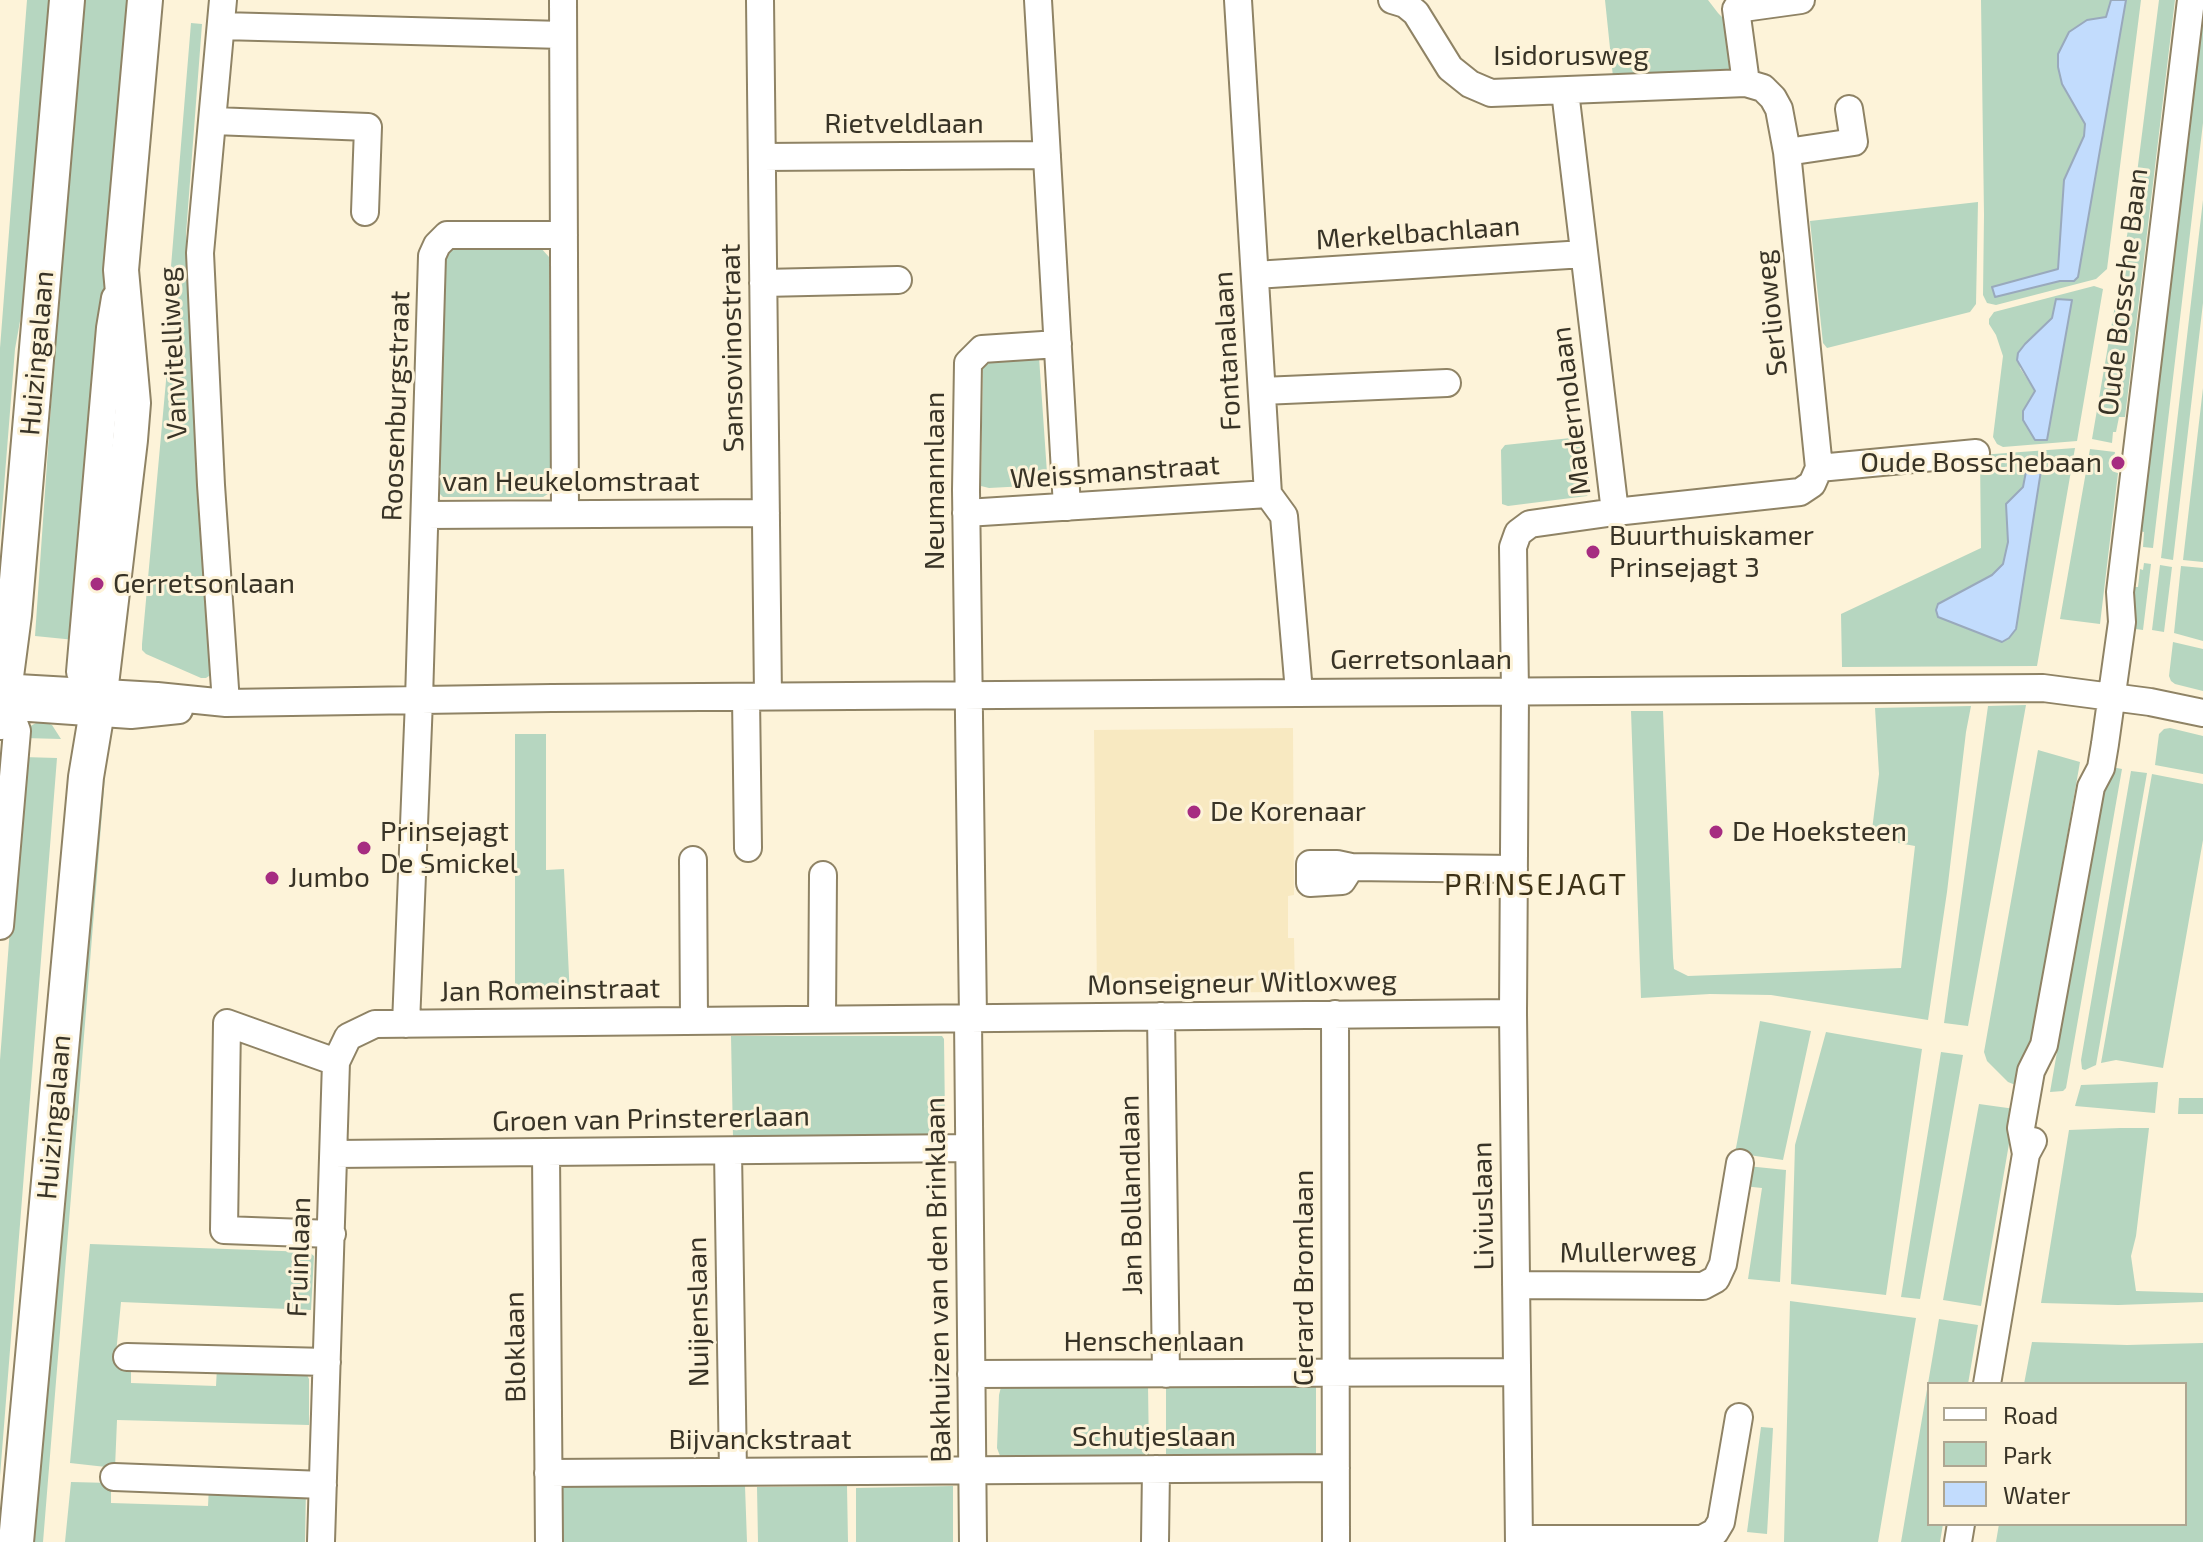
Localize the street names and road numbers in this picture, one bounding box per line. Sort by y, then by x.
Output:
street label: Isidorusweg [1493,39,1649,73]
street label: Rietveldlaan [824,107,984,141]
street label: Oude Bossche Baan [2091,166,2155,418]
street label: Merkelbachlaan [1315,209,1521,257]
street label: Sansovinostraat [713,243,751,453]
street label: Serlioweg [1748,248,1794,378]
street label: Vanvitelliweg [152,266,194,440]
street label: Huizingalaan [13,269,61,437]
street label: Fontanalaan [1206,270,1248,432]
street label: Roosenburgstraat [375,290,417,522]
street label: Madernolaan [1544,325,1598,497]
street label: Neumannlaan [918,392,952,570]
street label: Weissmanstraat [1009,448,1221,496]
street label: van Heukelomstraat [442,465,700,499]
street label: Gerretsonlaan [1330,643,1512,677]
street label: Monseigneur Witloxweg [1087,963,1397,1003]
street label: Jan Romeinstraat [439,971,661,1009]
street label: Huizingalaan [30,1033,78,1201]
street label: Jan Bollandlaan [1112,1095,1150,1295]
street label: Bakhuizen van den Brinklaan [918,1097,958,1463]
street label: Groen van Prinstererlaan [492,1099,810,1139]
street label: Liviuslaan [1465,1141,1501,1271]
street label: Gerard Bromlaan [1287,1170,1321,1386]
street label: Fruinlaan [280,1196,318,1318]
street label: Mullerweg [1559,1234,1697,1270]
street label: Nuijenslaan [680,1236,716,1388]
street label: Bloklaan [497,1291,533,1403]
street label: Henschenlaan [1064,1325,1244,1359]
street label: Schutjeslaan [1072,1420,1236,1454]
street label: Bijvanckstraat [668,1423,852,1457]

